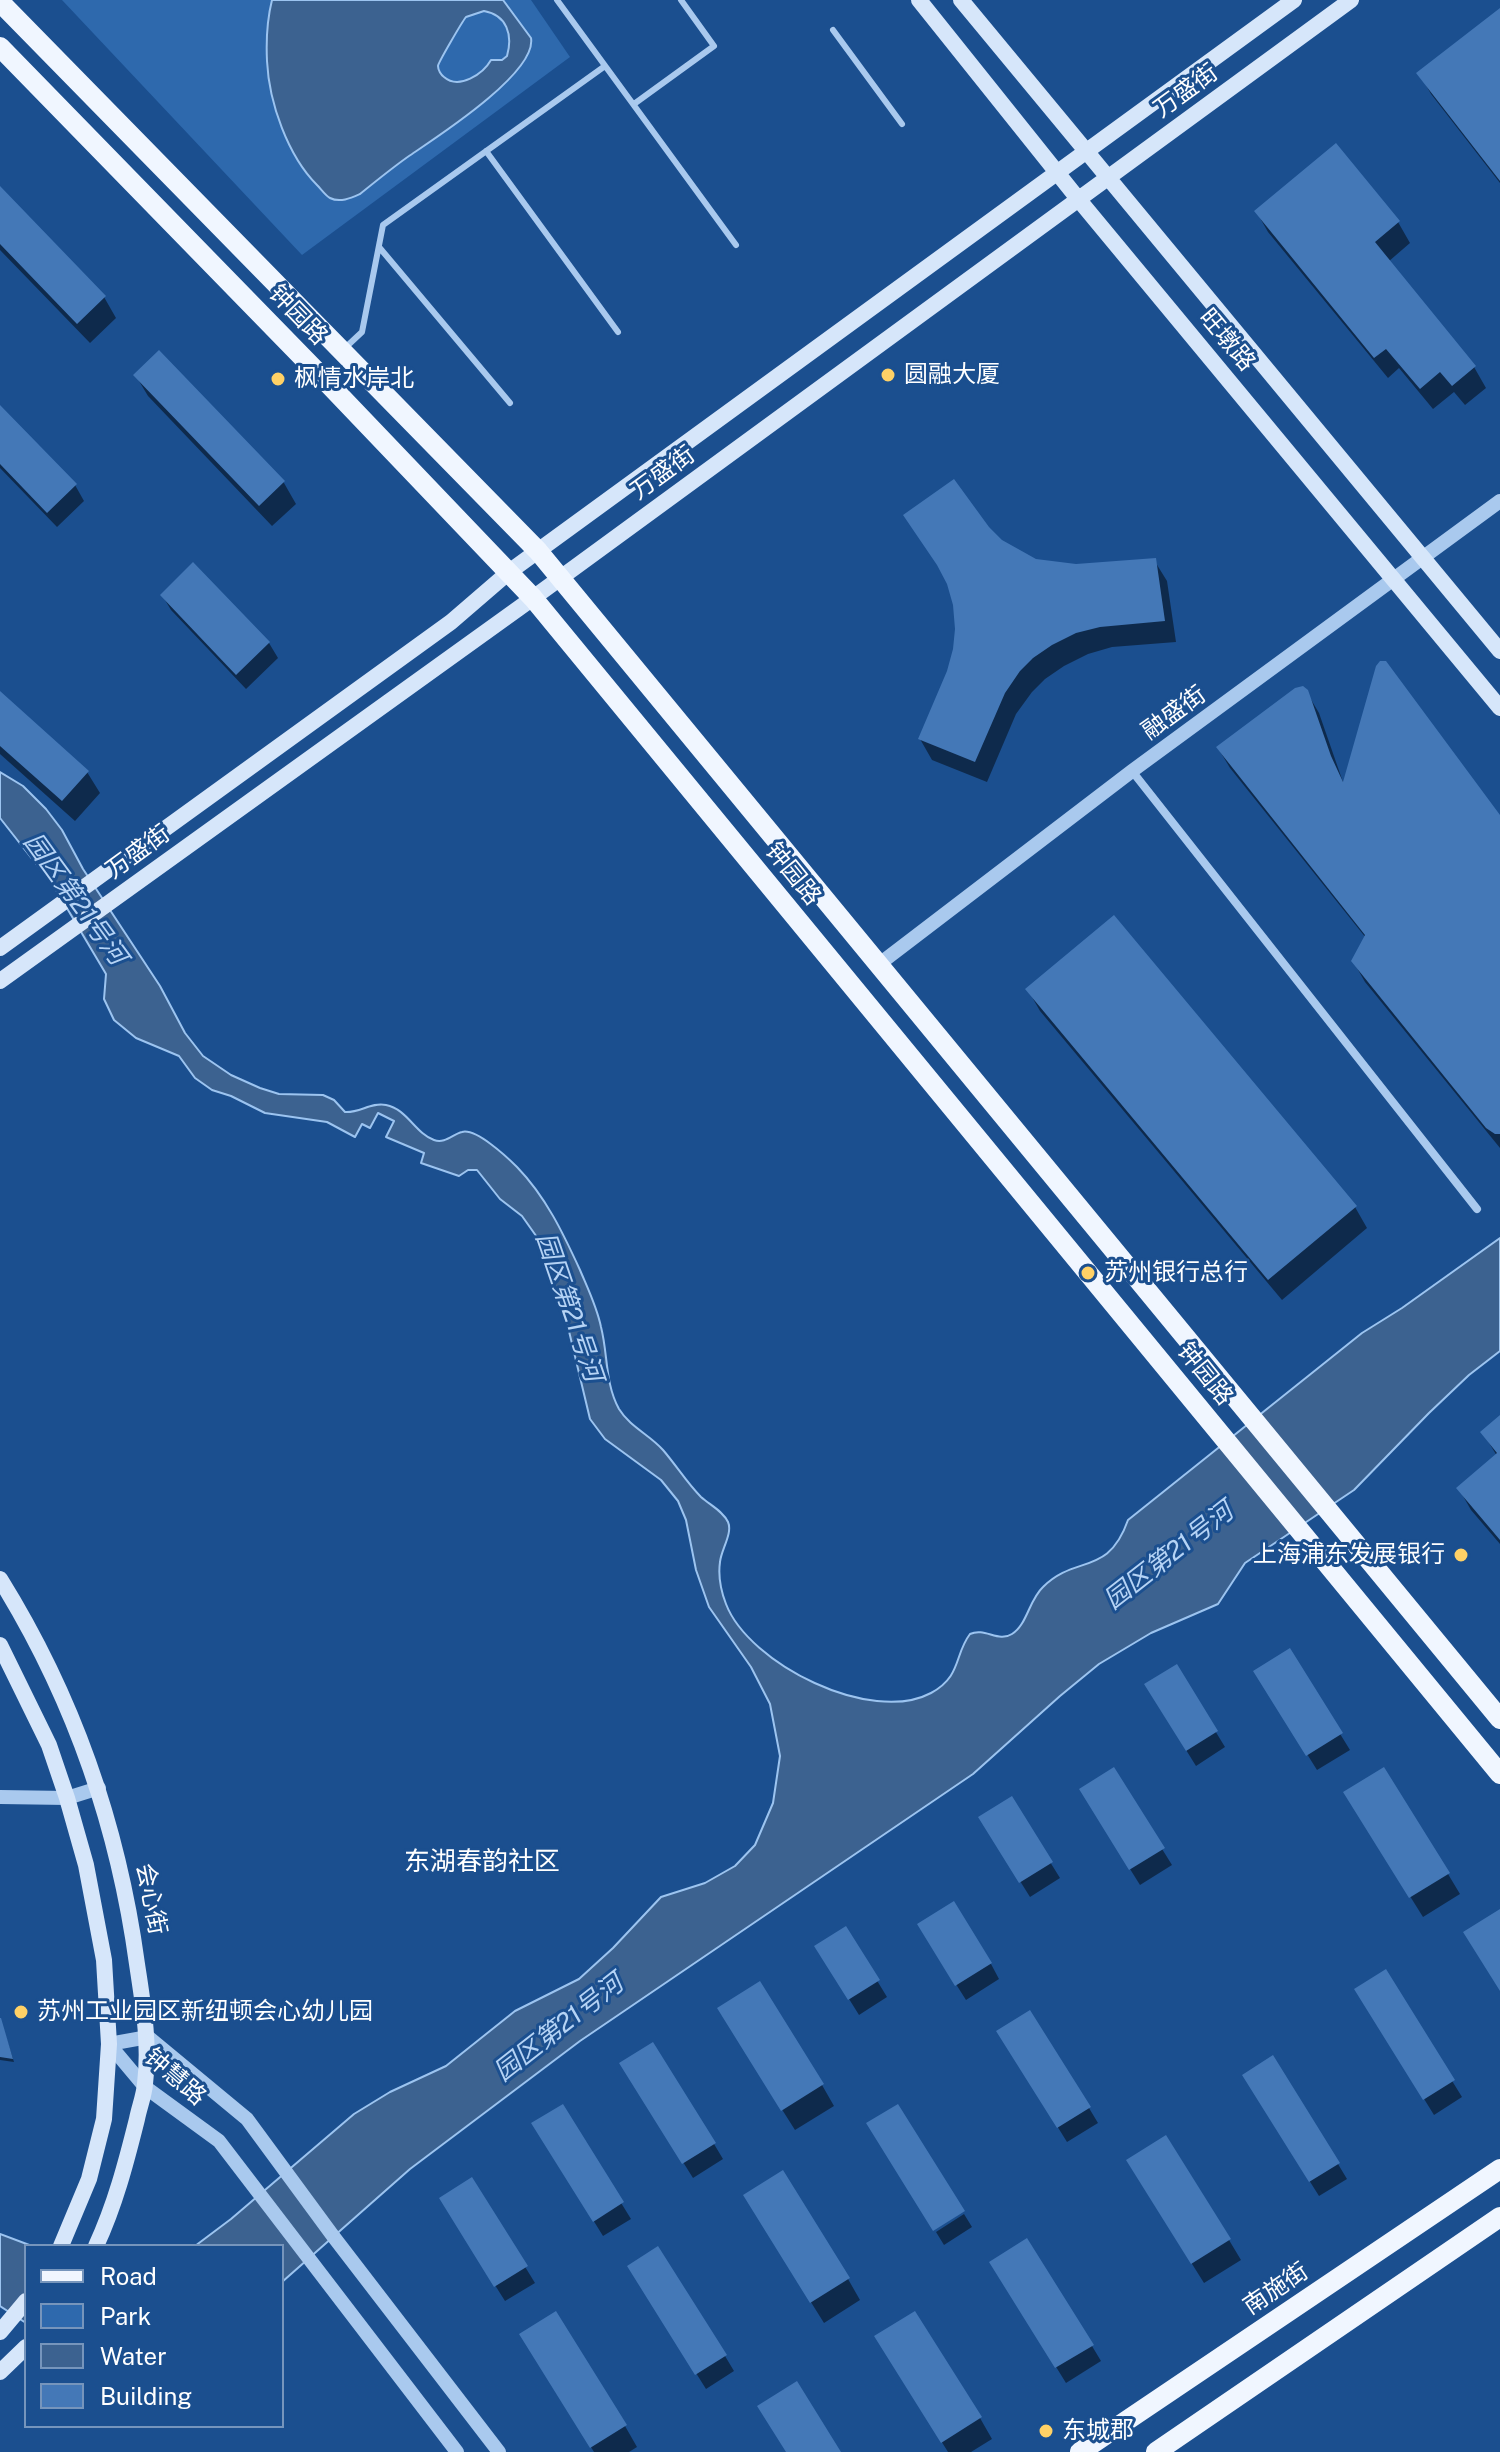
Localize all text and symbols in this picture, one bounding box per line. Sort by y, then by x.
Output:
street label: 万盛街 [1148,58,1224,124]
street label: 钟园路 [263,279,333,351]
street label: 旺墩路 [1193,303,1261,377]
place label: 圆融大厦 [904,361,1000,389]
place label: 枫情水岸北 [294,365,414,393]
marker: 圆融大厦 [879,366,897,384]
marker: 枫情水岸北 [269,370,287,388]
street label: 万盛街 [625,440,701,506]
street label: 融盛街 [1136,680,1212,746]
street label: 万盛街 [100,819,176,885]
water label: 园区第21号河 [17,827,133,971]
street label: 钟园路 [759,837,827,911]
water label: 园区第21号河 [529,1229,609,1385]
place label: 苏州银行总行 [1104,1259,1248,1287]
marker: 苏州银行总行 [1079,1264,1097,1282]
street label: 钟园路 [1171,1337,1239,1411]
water label: 园区第21号河 [1098,1496,1240,1616]
place label: 上海浦东发展银行 [1253,1541,1445,1569]
marker: 上海浦东发展银行 [1452,1546,1470,1564]
district label: 东湖春韵社区 [404,1846,560,1878]
street label: 会心街 [130,1861,172,1937]
water label: 园区第21号河 [488,1968,630,2088]
place label: 苏州工业园区新纽顿会心幼儿园 [37,1998,373,2026]
marker: 苏州工业园区新纽顿会心幼儿园 [12,2003,30,2021]
street label: 钟慧路 [138,2043,212,2111]
legend [24,2244,284,2428]
street label: 南施街 [1238,2257,1314,2321]
text: Road [100,2262,157,2290]
text: Park [100,2302,151,2330]
text: Water [100,2342,167,2370]
text: Building [100,2382,192,2410]
place label: 东城郡 [1062,2417,1134,2445]
marker: 东城郡 [1037,2422,1055,2440]

